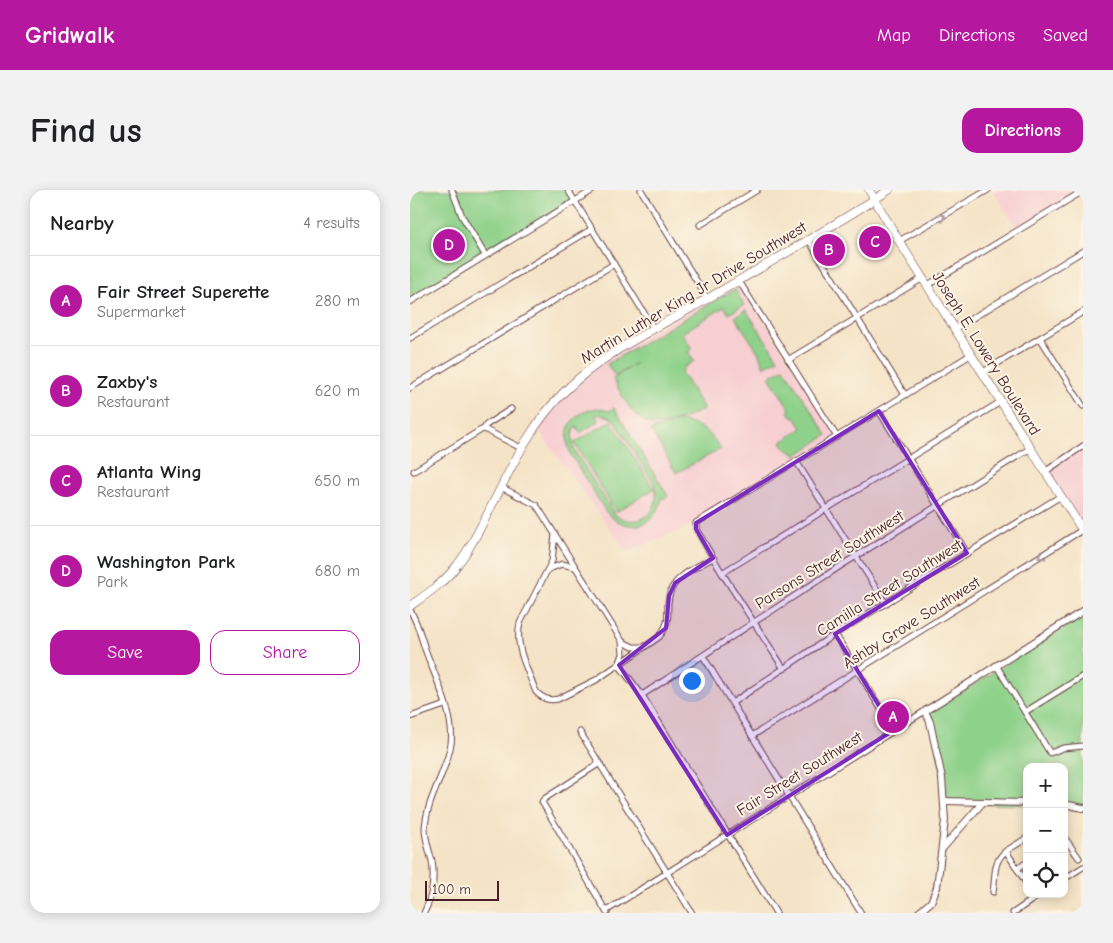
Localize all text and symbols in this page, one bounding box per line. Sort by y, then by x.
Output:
text: Gridwalk [25,21,114,49]
text: Map [877,25,911,46]
text: Directions [939,25,1015,46]
text: Saved [1043,25,1088,46]
button: Directions [962,108,1083,153]
text: Find us [30,110,142,151]
text: Nearby [50,211,114,235]
one-way arrow [936,213,945,223]
text: 4 results [303,214,360,232]
street label: Martin Luther King Jr Drive Southwest [577,218,810,368]
pin: C [859,223,891,261]
pin: D [433,226,465,264]
pin: B [813,231,845,269]
street label: Joseph E. Lowery Boulevard [928,268,1044,439]
text: Fair Street Superette [97,281,269,303]
text: A [62,292,70,310]
text: 280 m [315,292,360,310]
text: Supermarket [97,303,185,321]
text: Zaxby's [97,371,157,393]
text: B [61,382,71,400]
text: 620 m [315,382,360,400]
text: Restaurant [97,393,169,411]
text: Atlanta Wing [97,461,202,483]
text: C [61,472,71,490]
text: 650 m [314,472,360,490]
text: Restaurant [97,483,169,501]
street label: Parsons Street Southwest [752,507,907,613]
street label: Camilla Street Southwest [813,535,966,640]
one-way arrow [1037,549,1046,559]
text: Washington Park [97,551,235,573]
text: D [61,562,71,580]
text: 680 m [315,562,360,580]
text: Park [97,573,128,591]
street label: Ashby Grove Southwest [840,573,984,672]
button: Save [50,630,200,675]
button: Share [210,630,360,675]
your location [679,668,705,694]
pin: A [877,698,909,736]
street label: Fair Street Southwest [734,728,866,820]
map controls [1023,763,1068,898]
button: + [1023,763,1068,808]
button: − [1023,808,1068,853]
button: locate [1023,853,1068,898]
scale bar [425,878,499,901]
text: 100 m [432,881,471,898]

